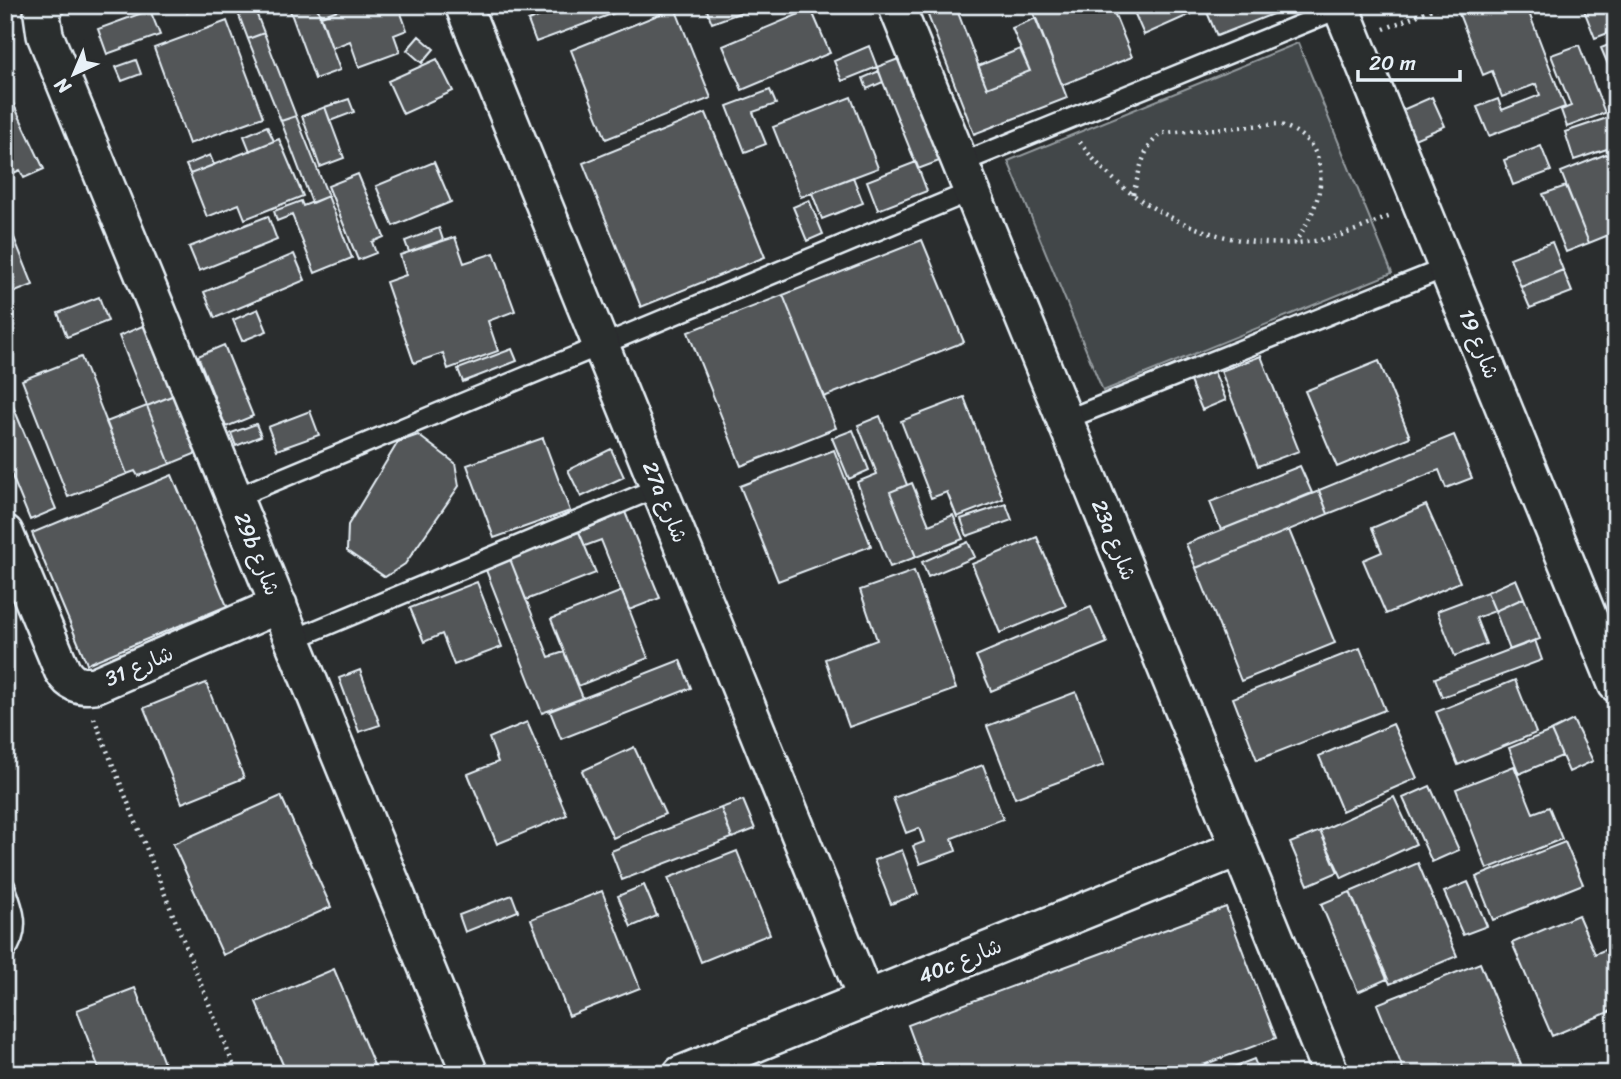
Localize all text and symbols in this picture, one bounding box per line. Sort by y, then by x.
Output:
north arrow [38,38,108,108]
scale bar [1358,38,1460,82]
text: 20 m [1369,44,1416,82]
text: N [46,69,79,103]
street label: شارع 19 [1448,303,1510,385]
street label: 27a شارع [631,455,699,549]
street label: 23a شارع [1080,493,1148,587]
street label: 29b شارع [223,506,291,602]
street label: شارع 31 [99,635,179,697]
street label: 40c شارع [912,927,1008,995]

